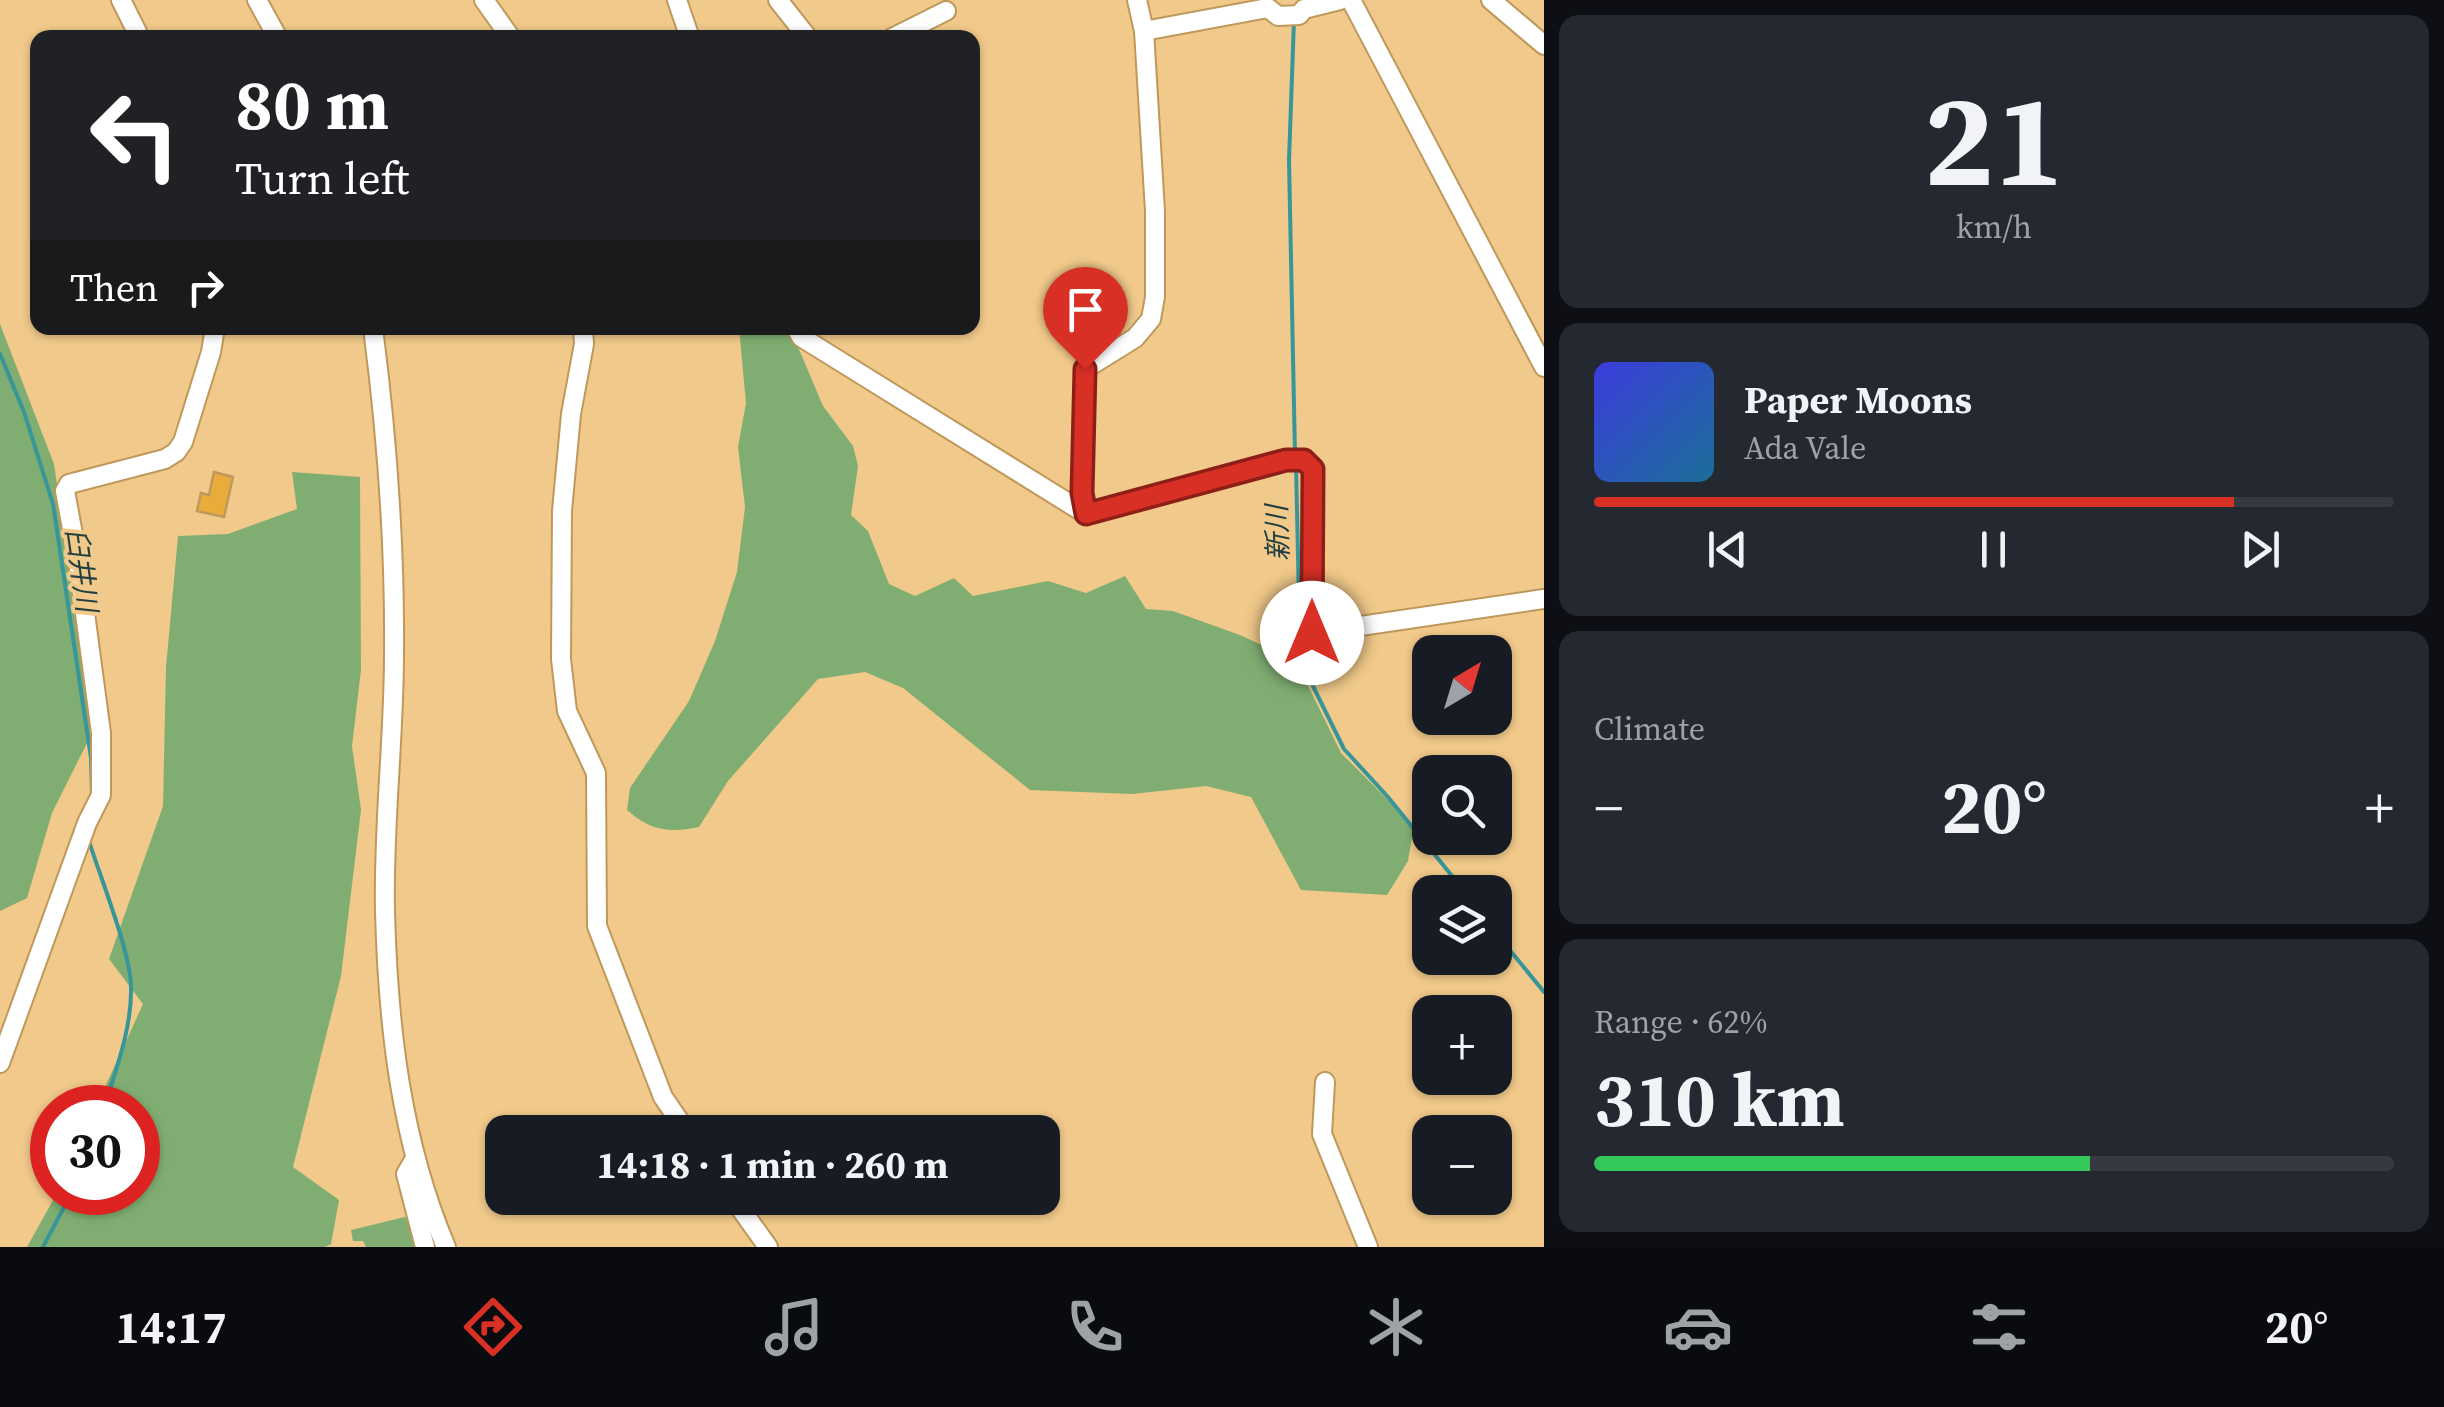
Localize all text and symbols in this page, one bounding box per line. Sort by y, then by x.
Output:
text: 21 [1924,50,2064,229]
text: 80 m [235,56,389,152]
icon: left [70,70,200,200]
text: Turn left [235,147,409,209]
text: km/h [1956,205,2032,249]
icon: right [178,260,233,315]
text: Then [70,262,158,314]
pin [1043,267,1128,370]
icon: arrive [1058,282,1113,337]
text: Paper Moons [1744,374,1972,426]
text: Ada Vale [1744,426,1866,470]
water label: 新川 [1257,501,1297,562]
icon: previous [1700,522,1755,577]
icon: pause [1966,522,2021,577]
icon: next [2233,522,2288,577]
water label: 臼井川 [57,526,107,617]
position arrow [1260,581,1364,685]
north arrow [1412,635,1512,735]
map controls [1412,635,1512,1215]
text: Climate [1594,707,1705,751]
button: search [1412,755,1512,855]
text: 20° [1941,755,2047,858]
text: − [1594,770,1623,845]
text: + [2365,770,2394,845]
button: layers [1412,875,1512,975]
button: + [1412,995,1512,1095]
text: Range · 62% [1594,1000,1768,1044]
text: 310 km [1594,1048,1845,1151]
speed limit sign: 30 [30,1085,160,1215]
button: − [1412,1115,1512,1215]
text: 14:18 · 1 min · 260 m [596,1139,949,1191]
icon: directions [458,1292,528,1362]
icon: music [759,1292,829,1362]
icon: phone [1060,1292,1130,1362]
icon: climate [1361,1292,1431,1362]
icon: car [1663,1292,1733,1362]
icon: filters [1964,1292,2034,1362]
text: 14:17 [116,1296,227,1358]
text: 20° [2265,1296,2328,1358]

